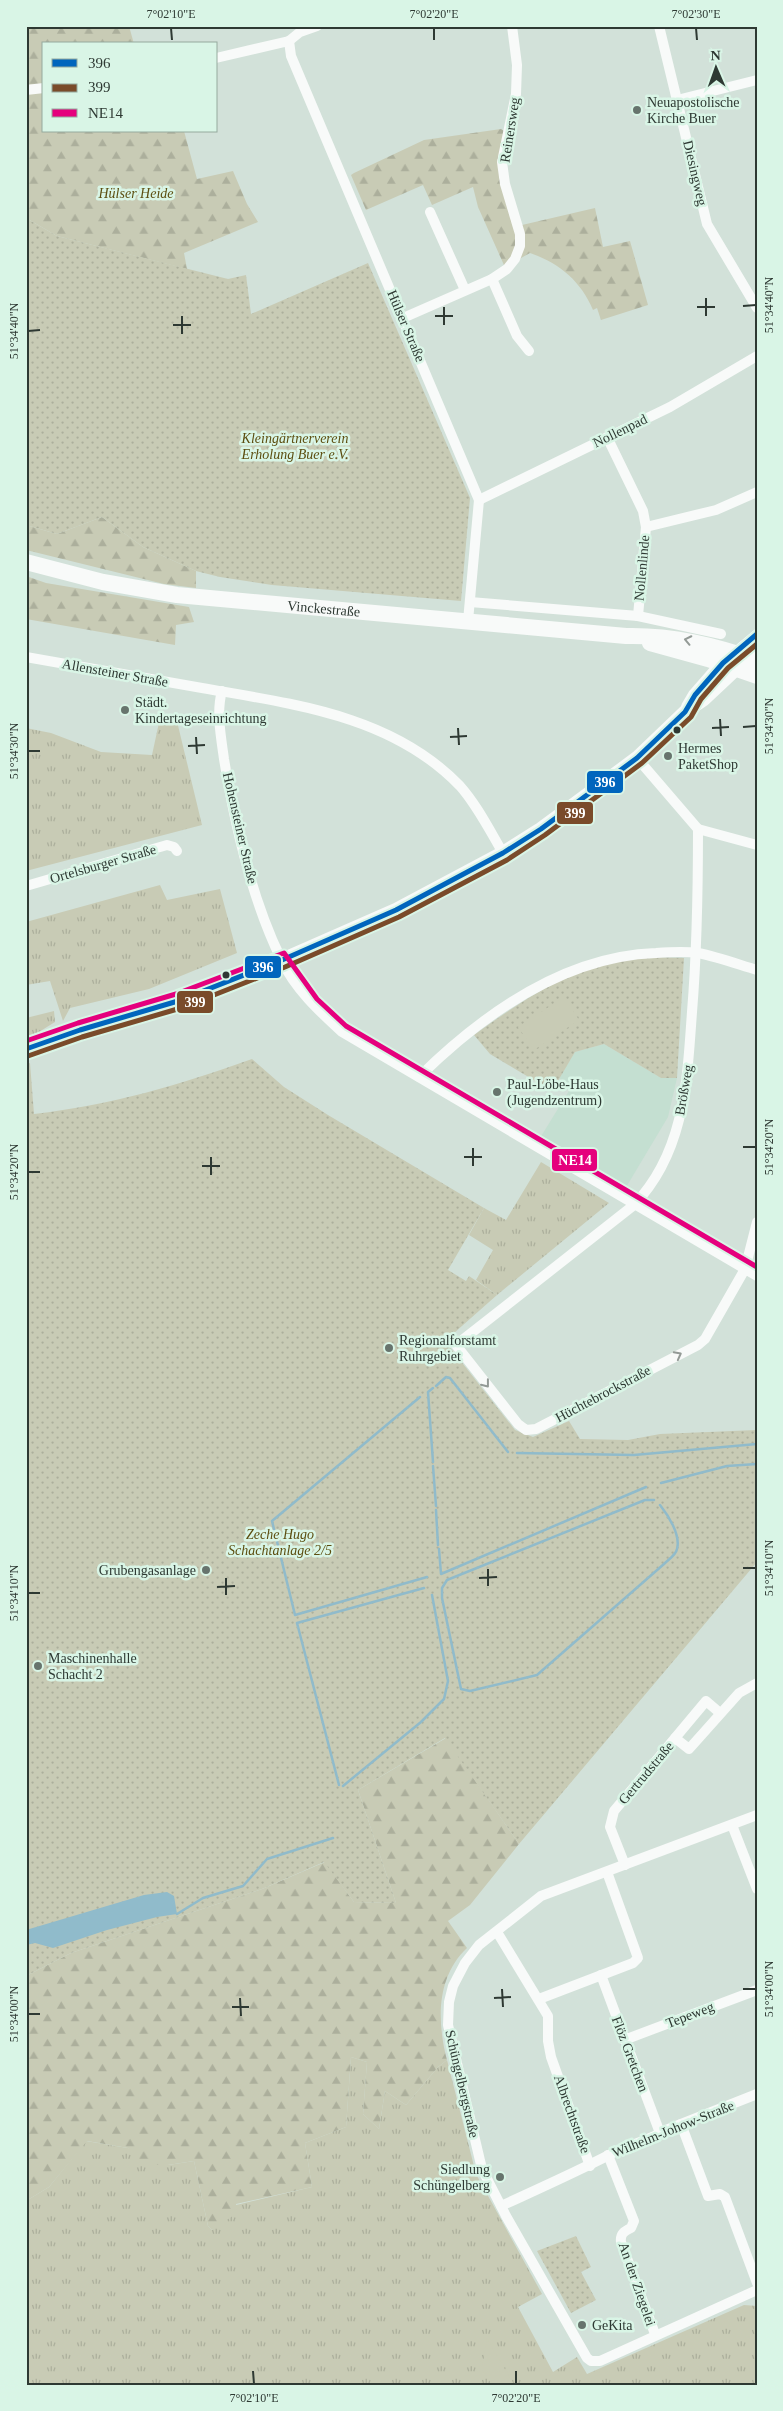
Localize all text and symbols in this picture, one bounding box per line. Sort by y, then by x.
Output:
text: 7°02'10"E [146,7,196,21]
text: 7°02'20"E [409,7,459,21]
text: 7°02'30"E [671,7,721,21]
legend [42,42,218,132]
north arrow [690,42,740,92]
text: N [710,48,721,63]
text: 396 [88,55,111,71]
text: 399 [88,79,111,95]
place label: Neuapostolische Kirche Buer [647,95,740,126]
street label: Reinersweg [497,96,523,164]
marker: Neuapostolische Kirche Buer [631,104,643,116]
text: NE14 [88,105,123,121]
street label: Diesingweg [680,139,710,207]
park label: Hülser Heide [97,186,174,201]
text: 51°34'40"N [762,276,776,333]
street label: Hülser Straße [384,288,428,364]
text: 51°34'40"N [7,302,21,359]
street label: Nollenpad [590,411,650,451]
park label: Kleingärtnerverein Erholung Buer e.V. [241,431,348,462]
street label: Nollenlinde [632,534,652,602]
street label: Vinckestraße [287,598,361,619]
one-way arrow [683,635,692,646]
street label: Allensteiner Straße [61,656,169,690]
place label: Städt. Kindertageseinrichtung [135,695,266,726]
text: 51°34'30"N [762,697,776,754]
marker: Städt. Kindertageseinrichtung [119,704,131,716]
text: 51°34'30"N [7,722,21,779]
unlabelled marker [672,725,682,735]
place label: Hermes PaketShop [678,741,738,772]
marker: Hermes PaketShop [662,750,674,762]
line badge: 396 [586,770,624,794]
street label: Hohensteiner Straße [220,771,260,885]
text: 396 [595,775,616,790]
line badge: 399 [556,801,594,825]
text: 399 [565,806,586,821]
street label: Ortelsburger Straße [48,842,158,886]
line badge: 396 [244,955,282,979]
text: 396 [253,960,274,975]
unlabelled marker [221,970,231,980]
line badge: 399 [176,990,214,1014]
text: 399 [185,995,206,1010]
street label: Brößweg [672,1063,696,1117]
place label: Paul-Löbe-Haus (Jugendzentrum) [507,1077,602,1109]
marker: Paul-Löbe-Haus (Jugendzentrum) [491,1086,503,1098]
text: 51°34'20"N [762,1118,776,1175]
text: 51°34'20"N [7,1143,21,1200]
line badge: NE14 [551,1148,598,1172]
text: NE14 [558,1153,592,1168]
place label: Regionalforstamt Ruhrgebiet [399,1333,496,1364]
marker: Regionalforstamt Ruhrgebiet [383,1342,395,1354]
one-way arrow [673,1351,682,1361]
street label: Hüchtebrockstraße [553,1363,653,1425]
one-way arrow [480,1378,489,1387]
park label: Zeche Hugo Schachtanlage 2/5 [228,1527,332,1558]
text: 51°34'10"N [762,1539,776,1596]
place label: Grubengasanlage [99,1563,196,1578]
text: 51°34'10"N [7,1564,21,1621]
marker: Grubengasanlage [200,1564,212,1576]
place label: Maschinenhalle Schacht 2 [48,1651,137,1682]
marker: Maschinenhalle Schacht 2 [32,1660,44,1672]
street label: Gertrudstraße [616,1739,676,1807]
text: 51°34'00"N [762,1960,776,2017]
text: 51°34'00"N [7,1985,21,2042]
street label: Tepeweg [664,1999,716,2031]
street label: Flöz Gretchen [609,2014,651,2094]
street label: Schüngelbergstraße [442,2029,482,2139]
street label: Albrechtstraße [551,2073,593,2155]
street label: Wilhelm-Johow-Straße [610,2098,736,2160]
place label: Siedlung Schüngelberg [413,2162,490,2193]
marker: Siedlung Schüngelberg [494,2171,506,2183]
street label: An der Ziegelei [616,2240,658,2328]
place label: GeKita [592,2318,633,2333]
marker: GeKita [576,2319,588,2331]
text: 7°02'10"E [229,2391,279,2405]
text: 7°02'20"E [491,2391,541,2405]

